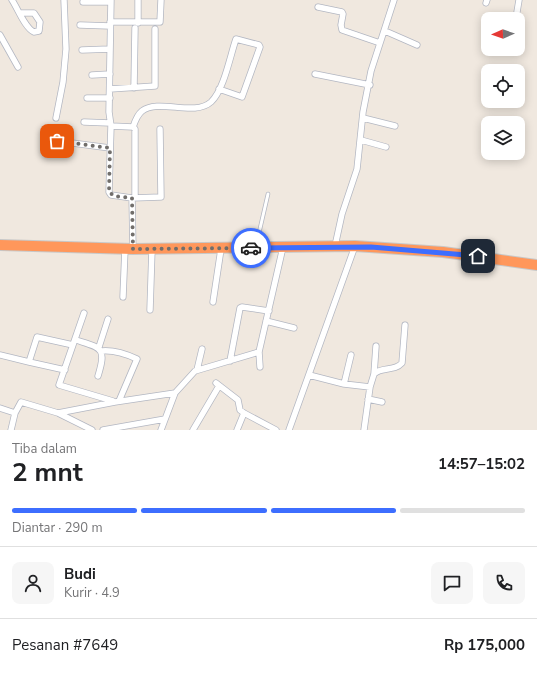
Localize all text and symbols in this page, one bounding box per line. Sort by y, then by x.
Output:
north arrow [481,12,525,56]
map controls [481,12,525,160]
button: locate [481,64,525,108]
button: layers [481,116,525,160]
pin [40,124,74,158]
icon: bag [46,130,68,152]
courier [231,228,271,268]
icon: car [240,237,262,259]
pin [461,239,495,273]
icon: home [467,245,489,267]
text: Tiba dalam [12,440,77,458]
text: 14:57–15:02 [438,454,525,474]
text: 2 mnt [12,455,83,490]
text: Diantar · 290 m [12,519,103,537]
button: person [12,562,54,604]
button: chat [431,562,473,604]
button: phone [483,562,525,604]
text: Budi [64,564,96,584]
text: Kurir · 4.9 [64,584,120,602]
text: Pesanan #7649 [12,635,118,655]
text: Rp 175,000 [444,635,525,655]

